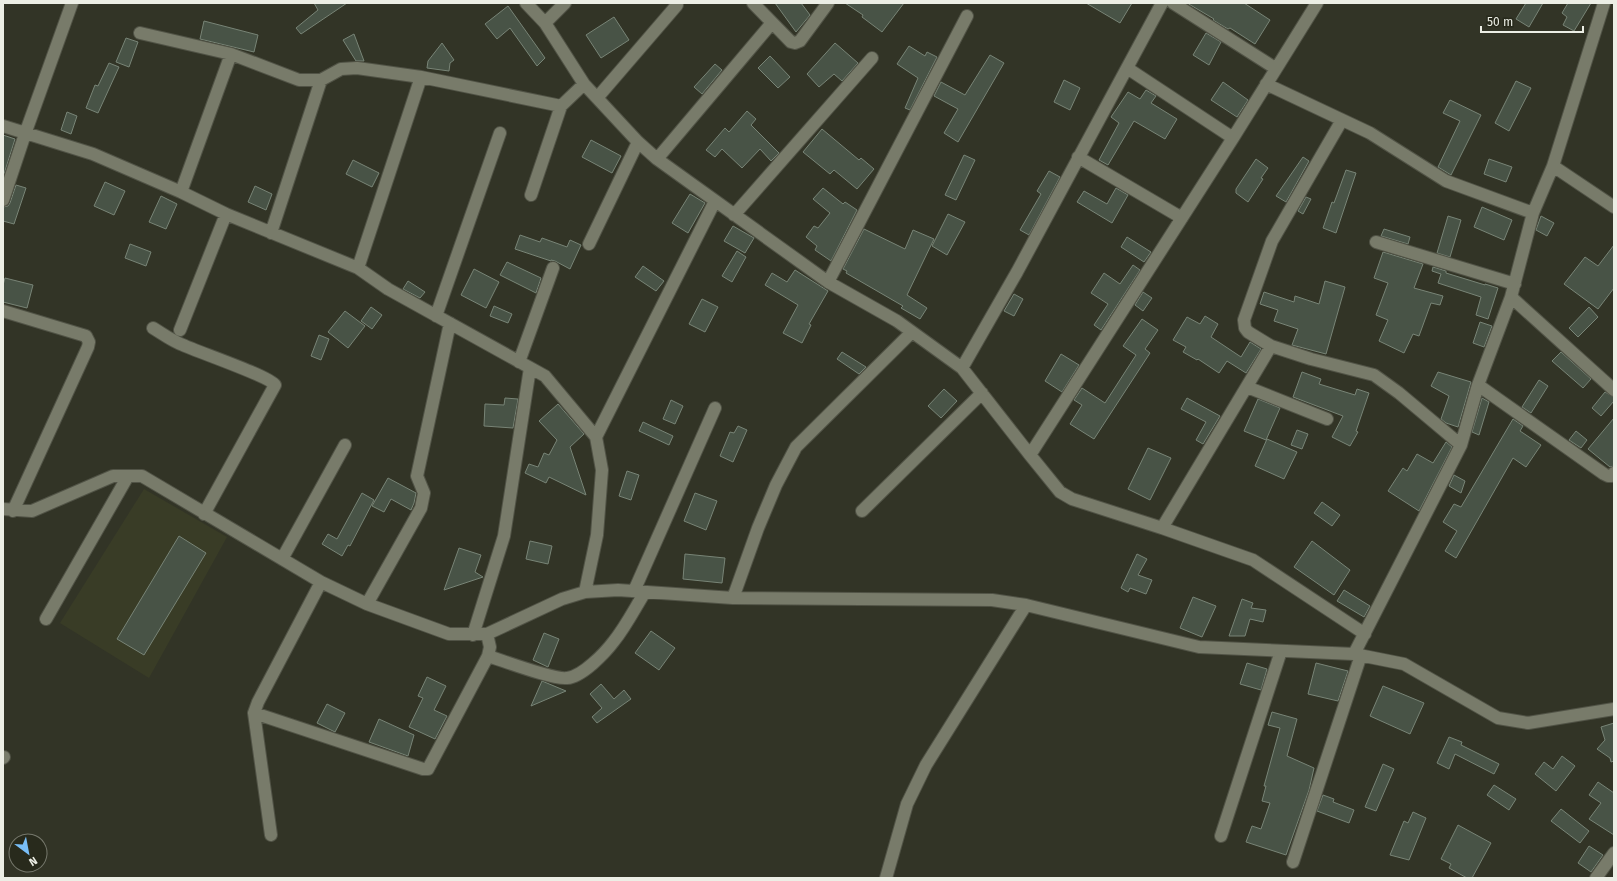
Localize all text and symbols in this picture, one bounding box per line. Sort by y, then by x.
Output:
scale bar [1481,8,1583,34]
text: 50 m [1487,15,1513,29]
north arrow [8,833,48,873]
text: N [26,854,40,869]

